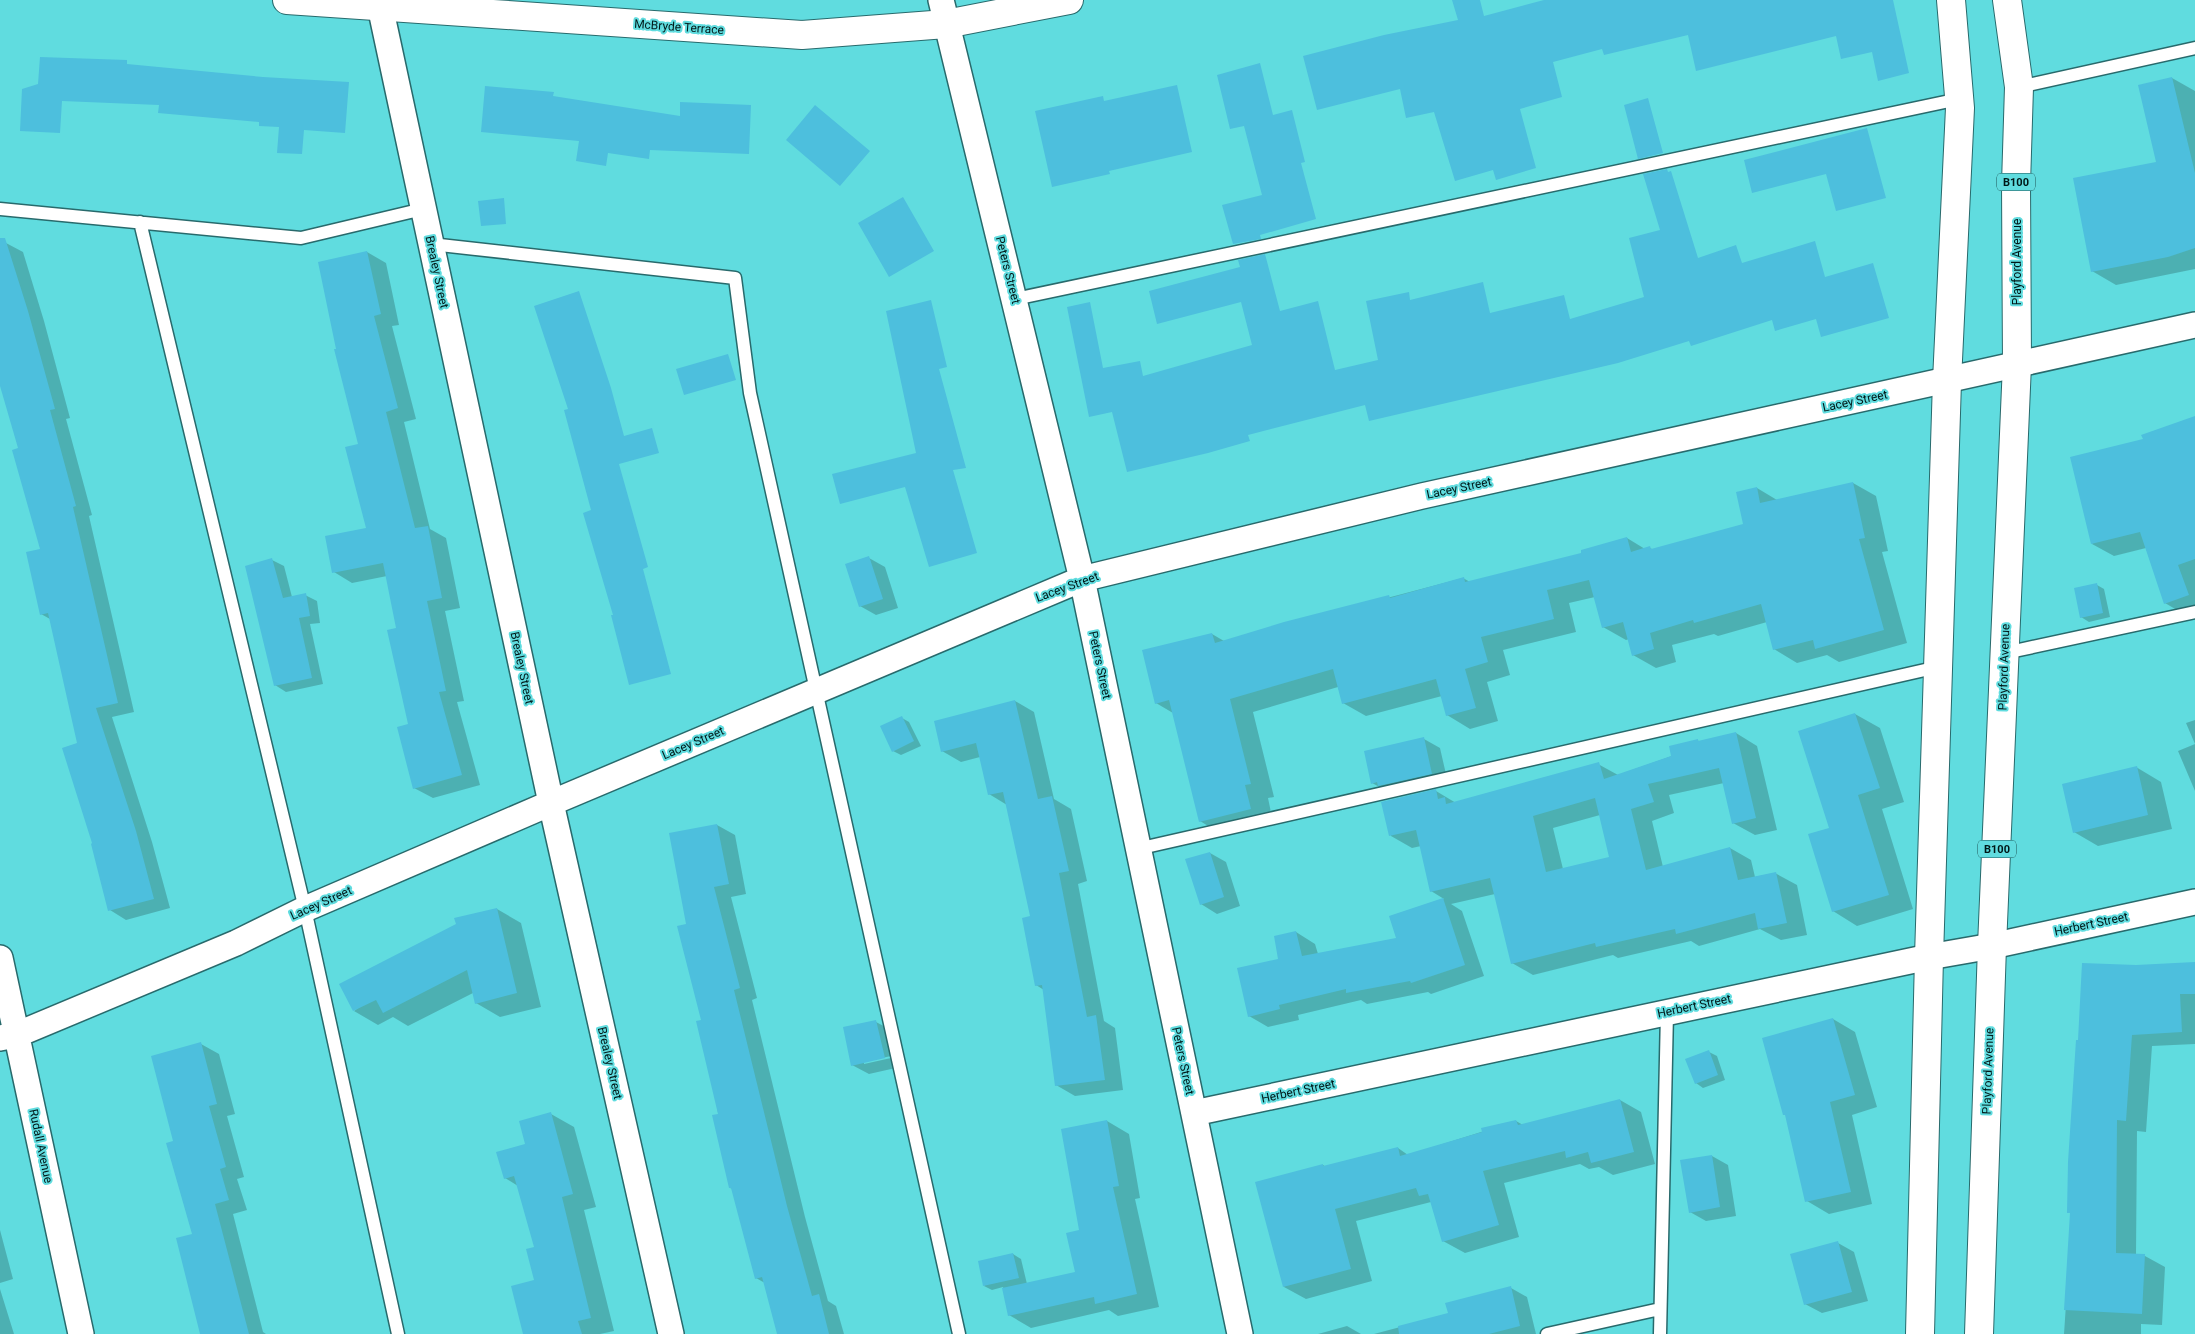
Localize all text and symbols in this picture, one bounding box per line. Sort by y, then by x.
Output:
street label: McBryde Terrace [634,17,724,37]
road number: B100 [1997,173,2035,190]
street label: Playford Avenue [2010,219,2024,305]
street label: Brealey Street [422,234,452,310]
street label: Peters Street [993,235,1023,305]
street label: Lacey Street [1821,387,1889,415]
street label: Lacey Street [1425,474,1493,502]
street label: Lacey Street [1034,569,1100,605]
street label: Playford Avenue [1995,623,2013,711]
street label: Brealey Street [507,630,537,706]
street label: Peters Street [1086,630,1114,700]
street label: Lacey Street [660,724,726,762]
road number: B100 [1978,841,2016,858]
street label: Lacey Street [288,883,354,923]
street label: Herbert Street [2053,909,2129,939]
street label: Herbert Street [1656,991,1732,1021]
street label: Brealey Street [595,1025,625,1101]
street label: Peters Street [1169,1026,1197,1096]
street label: Playford Avenue [1979,1027,1997,1115]
street label: Herbert Street [1260,1076,1336,1106]
street label: Rudall Avenue [26,1108,56,1184]

